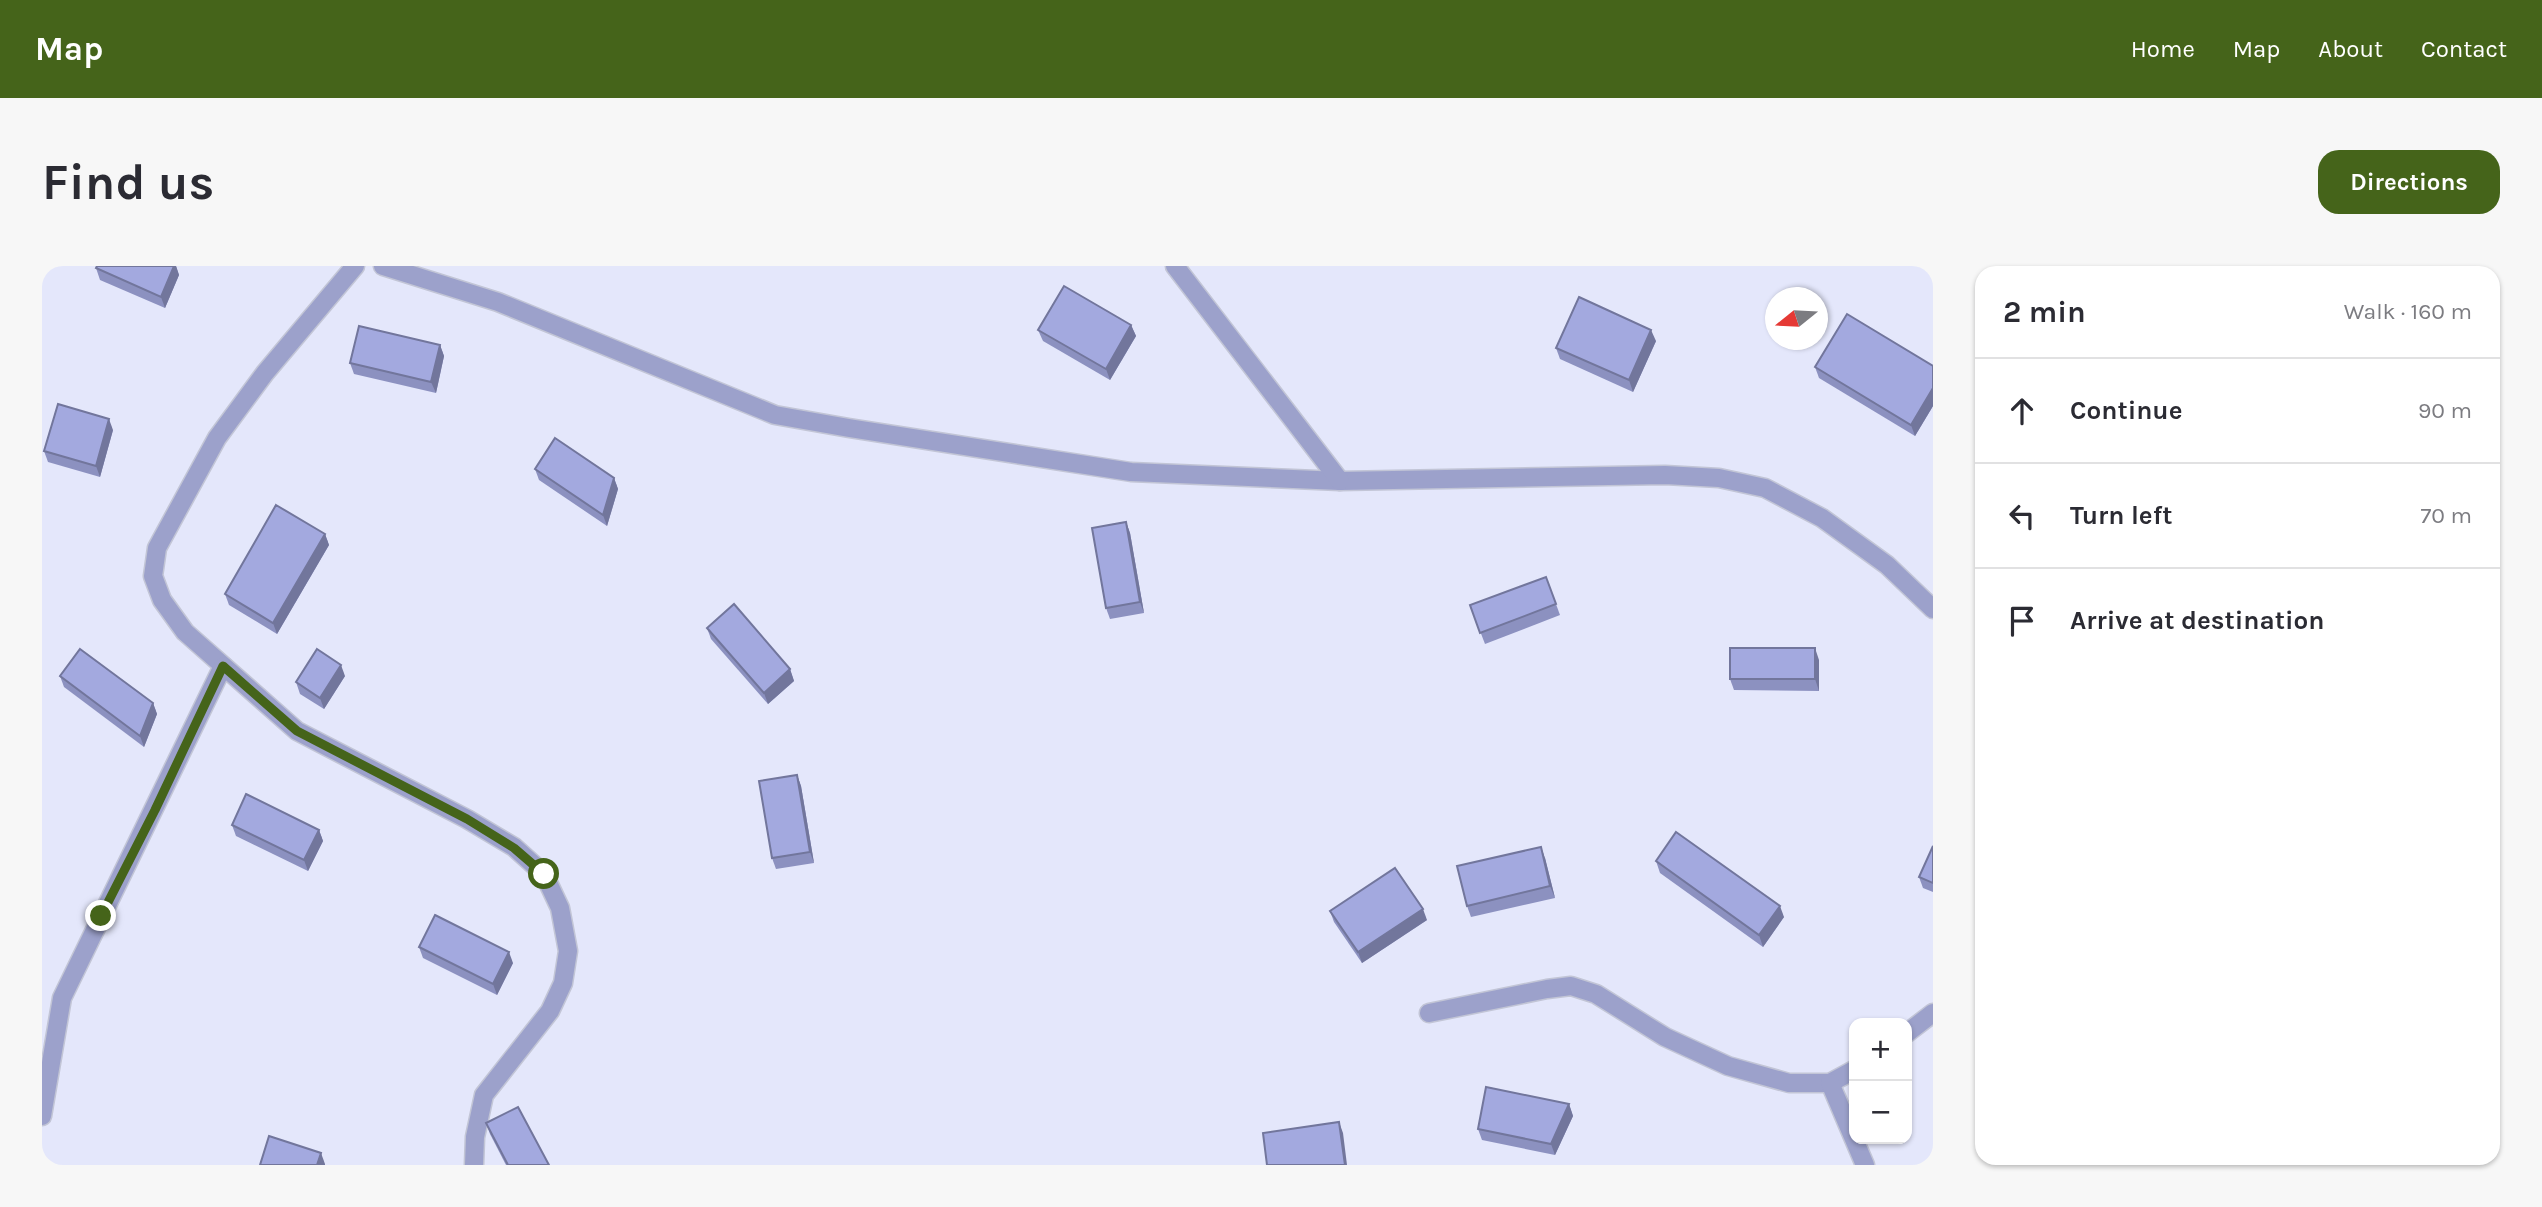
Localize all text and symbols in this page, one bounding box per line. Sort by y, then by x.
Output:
text: Map [35,30,103,68]
text: Home [2131,35,2195,63]
text: Map [2233,35,2280,63]
text: About [2318,35,2383,63]
text: Contact [2421,35,2507,63]
button: Directions [2318,150,2500,214]
text: Find us [42,154,214,211]
north arrow [1765,287,1828,350]
text: 2 min [2003,294,2086,330]
text: Walk · 160 m [2344,298,2472,325]
icon: ahead [2003,392,2041,430]
text: Continue [2070,395,2182,426]
text: 90 m [2418,397,2472,424]
icon: left [2003,497,2041,535]
text: Turn left [2070,500,2172,531]
text: 70 m [2421,502,2472,529]
icon: arrive [2003,602,2041,640]
text: Arrive at destination [2070,605,2324,636]
route start [528,858,559,889]
route end [85,900,116,931]
map controls [1849,1018,1912,1144]
button: + [1849,1018,1912,1081]
button: − [1849,1081,1912,1144]

